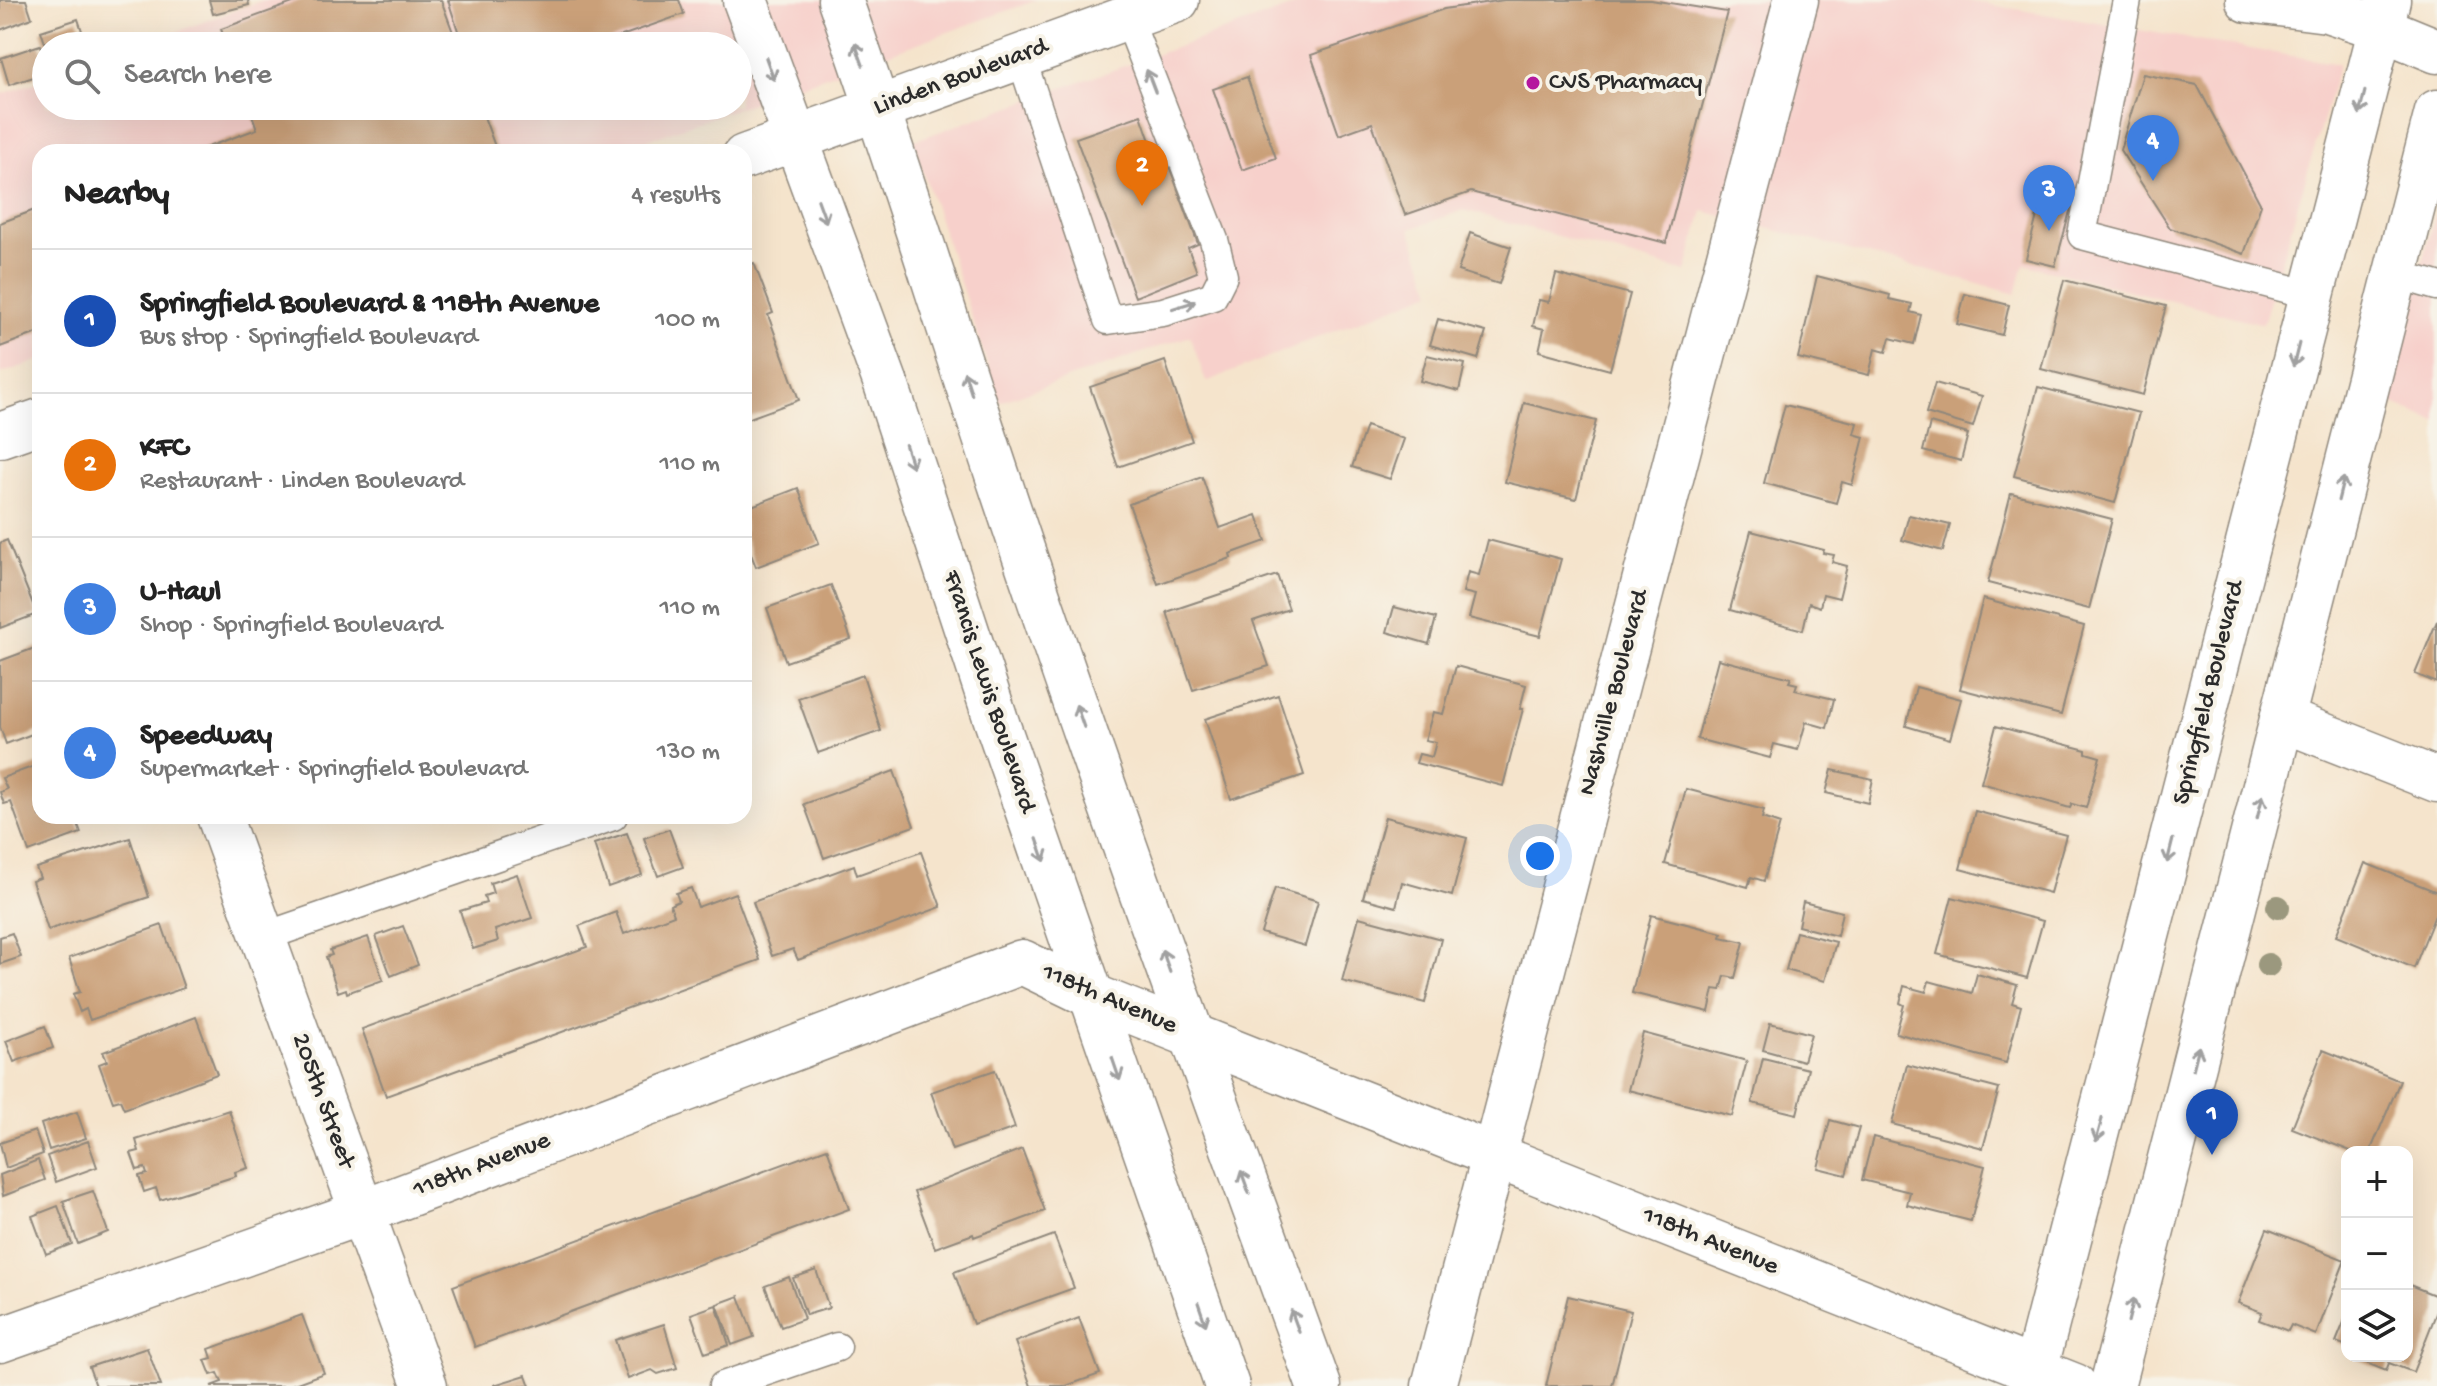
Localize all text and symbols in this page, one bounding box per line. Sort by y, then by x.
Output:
search box [32,32,752,120]
street label: Linden Boulevard [870,32,1054,124]
one-way arrow [851,42,865,67]
icon: search [60,54,104,98]
one-way arrow [763,56,778,81]
text: Search here [124,59,272,94]
place label: CVS Pharmacy [1549,68,1702,99]
one-way arrow [1143,69,1157,94]
marker: CVS Pharmacy [1524,74,1542,92]
one-way arrow [2353,90,2368,116]
pin: 4 [2127,115,2179,181]
pin: 2 [1116,140,1168,206]
pin: 3 [2023,165,2075,231]
text: Nearby [64,176,169,216]
text: 4 results [631,181,720,212]
one-way arrow [816,198,830,223]
text: Springfield Boulevard & 118th Avenue [140,288,599,323]
one-way arrow [1171,297,1197,312]
text: 1 [85,306,95,337]
text: 100 m [655,306,720,337]
text: Bus stop · Springfield Boulevard [140,323,478,354]
one-way arrow [2288,342,2303,368]
one-way arrow [959,371,974,396]
text: KFC [140,432,188,467]
one-way arrow [903,443,918,468]
text: 2 [84,450,96,481]
text: 110 m [660,450,720,481]
text: Restaurant · Linden Boulevard [140,467,464,498]
one-way arrow [2334,476,2349,502]
street label: Francis Lewis Boulevard [934,566,1042,819]
text: U-Haul [140,576,221,611]
street label: Springfield Boulevard [2167,576,2253,808]
street label: Nashville Boulevard [1573,585,1658,799]
text: 3 [83,594,97,625]
text: 110 m [660,594,720,625]
text: Shop · Springfield Boulevard [140,611,442,642]
one-way arrow [1072,703,1087,728]
text: Speedway [140,720,272,755]
text: 4 [84,738,96,769]
text: 130 m [657,738,720,769]
text: Supermarket · Springfield Boulevard [140,755,527,786]
one-way arrow [2253,794,2268,820]
your location [1520,836,1560,876]
one-way arrow [1034,837,1049,862]
one-way arrow [2161,838,2176,864]
one-way arrow [1157,949,1172,974]
street label: 118th Avenue [1036,957,1182,1043]
street label: 205th Street [283,1029,362,1175]
one-way arrow [2189,1046,2204,1072]
one-way arrow [1110,1056,1124,1080]
pin: 1 [2186,1089,2238,1155]
one-way arrow [2090,1116,2105,1142]
street label: 118th Avenue [408,1125,555,1207]
map controls [2341,1146,2413,1362]
button: + [2341,1146,2413,1218]
one-way arrow [1237,1170,1251,1195]
street label: 118th Avenue [1636,1200,1783,1284]
button: − [2341,1218,2413,1290]
button: layers [2341,1290,2413,1362]
one-way arrow [2125,1298,2140,1324]
one-way arrow [1195,1301,1210,1326]
one-way arrow [1287,1309,1302,1334]

